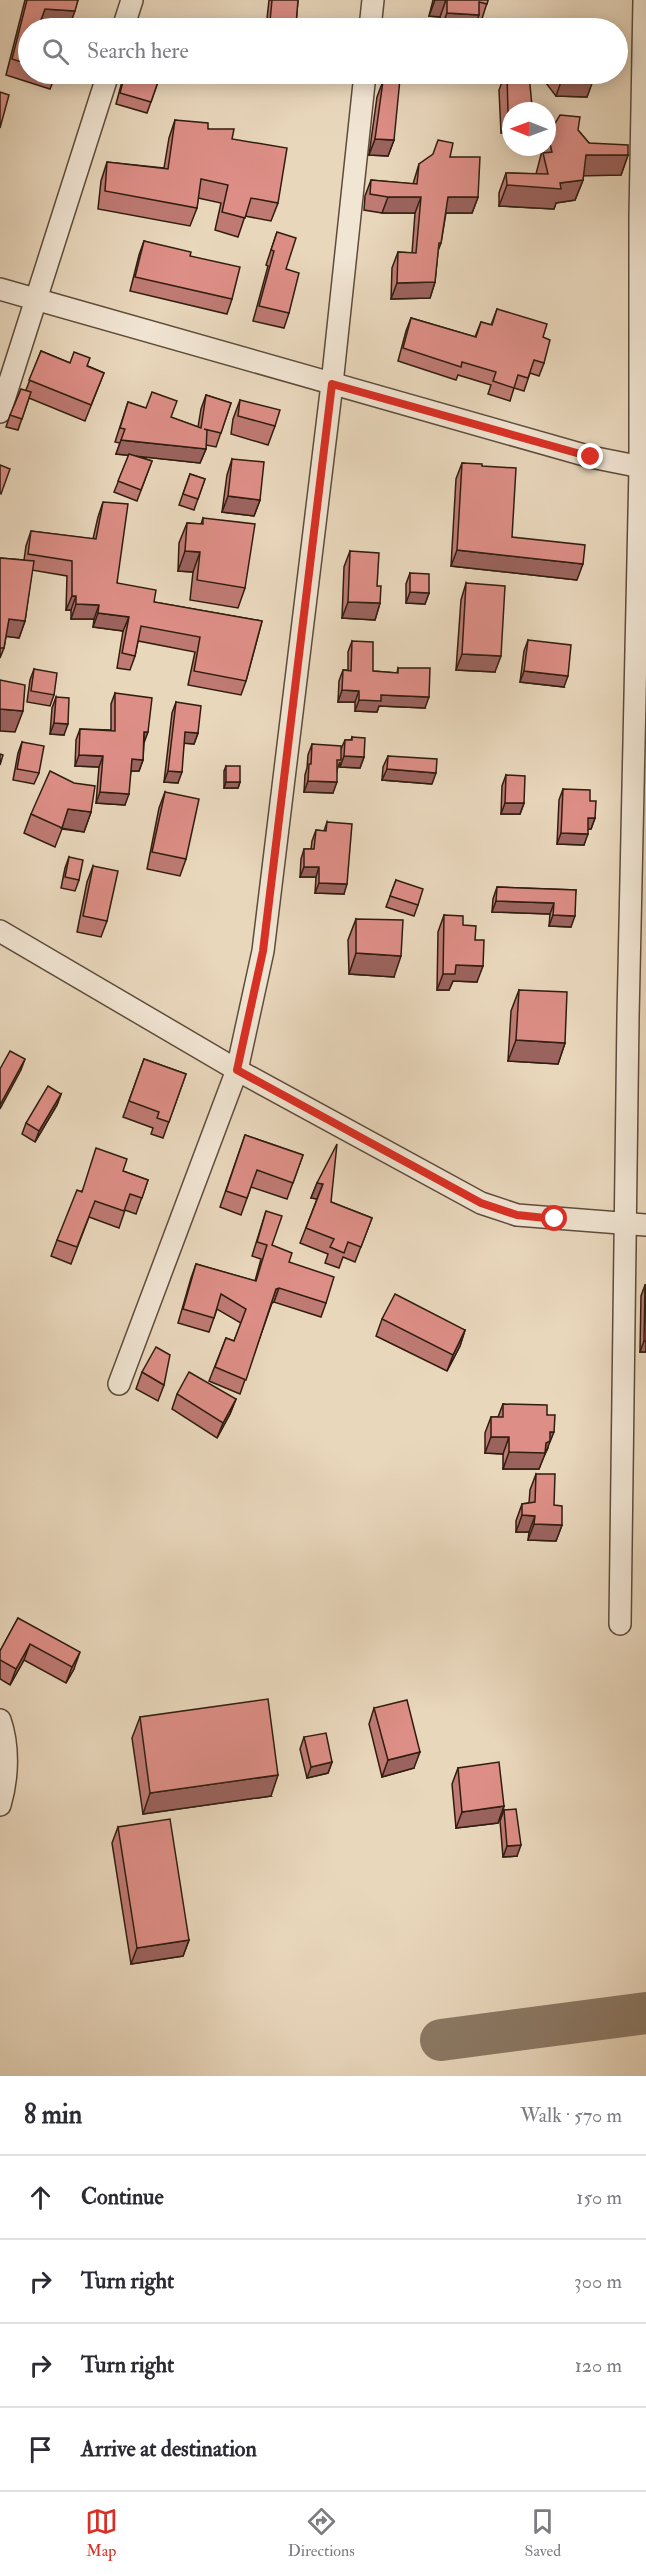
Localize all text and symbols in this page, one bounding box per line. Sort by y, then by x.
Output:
search box [18,18,628,84]
icon: search [39,35,72,68]
text: Search here [87,37,189,65]
north arrow [502,102,556,156]
route end [577,443,603,469]
route start [541,1205,567,1231]
text: 8 min [24,2099,82,2131]
text: Walk · 570 m [520,2103,622,2128]
icon: ahead [24,2181,57,2214]
text: Continue [81,2183,164,2211]
text: 150 m [576,2185,622,2210]
icon: right [24,2265,57,2298]
text: Turn right [81,2267,174,2295]
text: 300 m [574,2269,622,2294]
icon: right [24,2349,57,2382]
text: Turn right [81,2351,174,2379]
text: 120 m [575,2353,622,2378]
icon: arrive [24,2433,57,2466]
text: Arrive at destination [81,2435,257,2463]
tab: Map [85,2505,118,2561]
tab: Directions [288,2505,355,2561]
tab: Saved [525,2505,561,2561]

